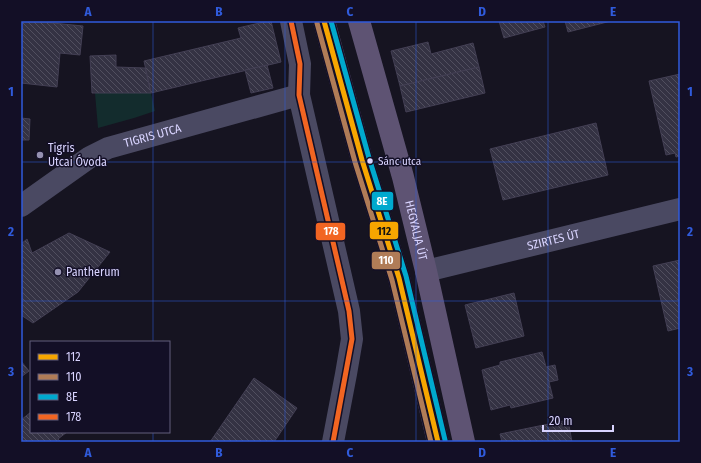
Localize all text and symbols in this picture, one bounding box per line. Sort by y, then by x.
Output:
text: A [83,4,92,19]
text: B [215,4,223,19]
text: C [347,4,354,19]
text: D [478,4,486,19]
text: E [610,4,616,19]
text: 1 [8,84,14,99]
text: 1 [687,84,693,99]
street label: TIGRIS UTCA [122,121,183,150]
place label: Tigris Utcai Óvoda [48,141,107,169]
marker: Tigris Utcai Óvoda [35,150,45,160]
place label: Sánc utca [378,155,421,168]
marker: Sánc utca [365,156,375,166]
line badge: 8E [371,191,394,211]
text: 8E [376,195,388,208]
street label: HEGYALJA ÚT [402,199,430,262]
line badge: 112 [369,221,399,240]
line badge: 178 [315,222,346,241]
text: 2 [7,224,14,239]
text: 2 [686,224,693,239]
text: 178 [324,225,339,238]
text: 112 [377,225,391,238]
street label: SZIRTES ÚT [526,227,581,253]
line badge: 110 [371,251,401,270]
text: 110 [378,254,394,267]
place label: Pantherum [66,265,120,279]
marker: Pantherum [53,267,63,277]
legend [30,341,170,433]
text: 112 [66,350,80,364]
text: 3 [7,364,14,379]
text: 3 [686,364,693,379]
text: 110 [66,370,81,384]
text: 8E [66,390,78,404]
scale bar [543,407,613,433]
text: 178 [66,410,81,424]
text: 20 m [549,414,573,428]
text: A [83,445,92,460]
text: B [215,445,223,460]
text: C [347,445,354,460]
text: D [478,445,486,460]
text: E [610,445,616,460]

